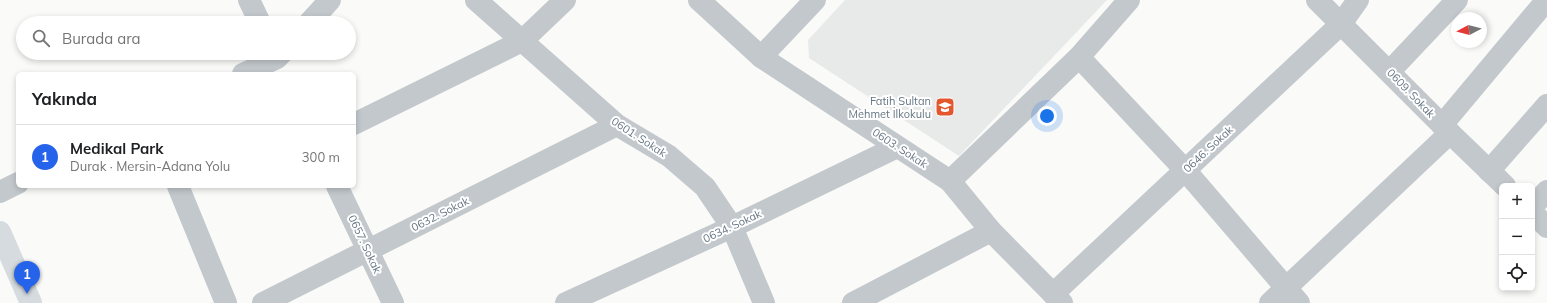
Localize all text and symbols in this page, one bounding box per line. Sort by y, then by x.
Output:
north arrow [1451,12,1487,48]
search box [16,16,356,60]
icon: search [30,27,52,49]
text: Burada ara [62,29,141,48]
street label: 0609. Sokak [1384,66,1438,121]
text: Yakında [32,88,97,109]
place label: Fatih Sultan Mehmet İlkokulu [849,94,931,121]
school or university icon: Fatih Sultan Mehmet İlkokulu [934,96,956,118]
your location [1037,106,1057,126]
street label: 0601. Sokak [609,114,669,160]
street label: 0646. Sokak [1180,122,1236,176]
street label: 0603. Sokak [870,125,930,171]
text: Medikal Park [70,139,164,158]
text: 1 [41,149,49,165]
text: 300 m [302,149,340,165]
text: Durak · Mersin-Adana Yolu [70,158,230,174]
map controls [1499,183,1535,291]
button: + [1499,183,1535,219]
street label: 0632. Sokak [409,193,471,234]
street label: 0634. Sokak [701,206,764,246]
street label: 0657. Sokak [345,213,385,276]
button: − [1499,219,1535,255]
button: locate [1499,255,1535,291]
pin: 1 [14,261,40,294]

